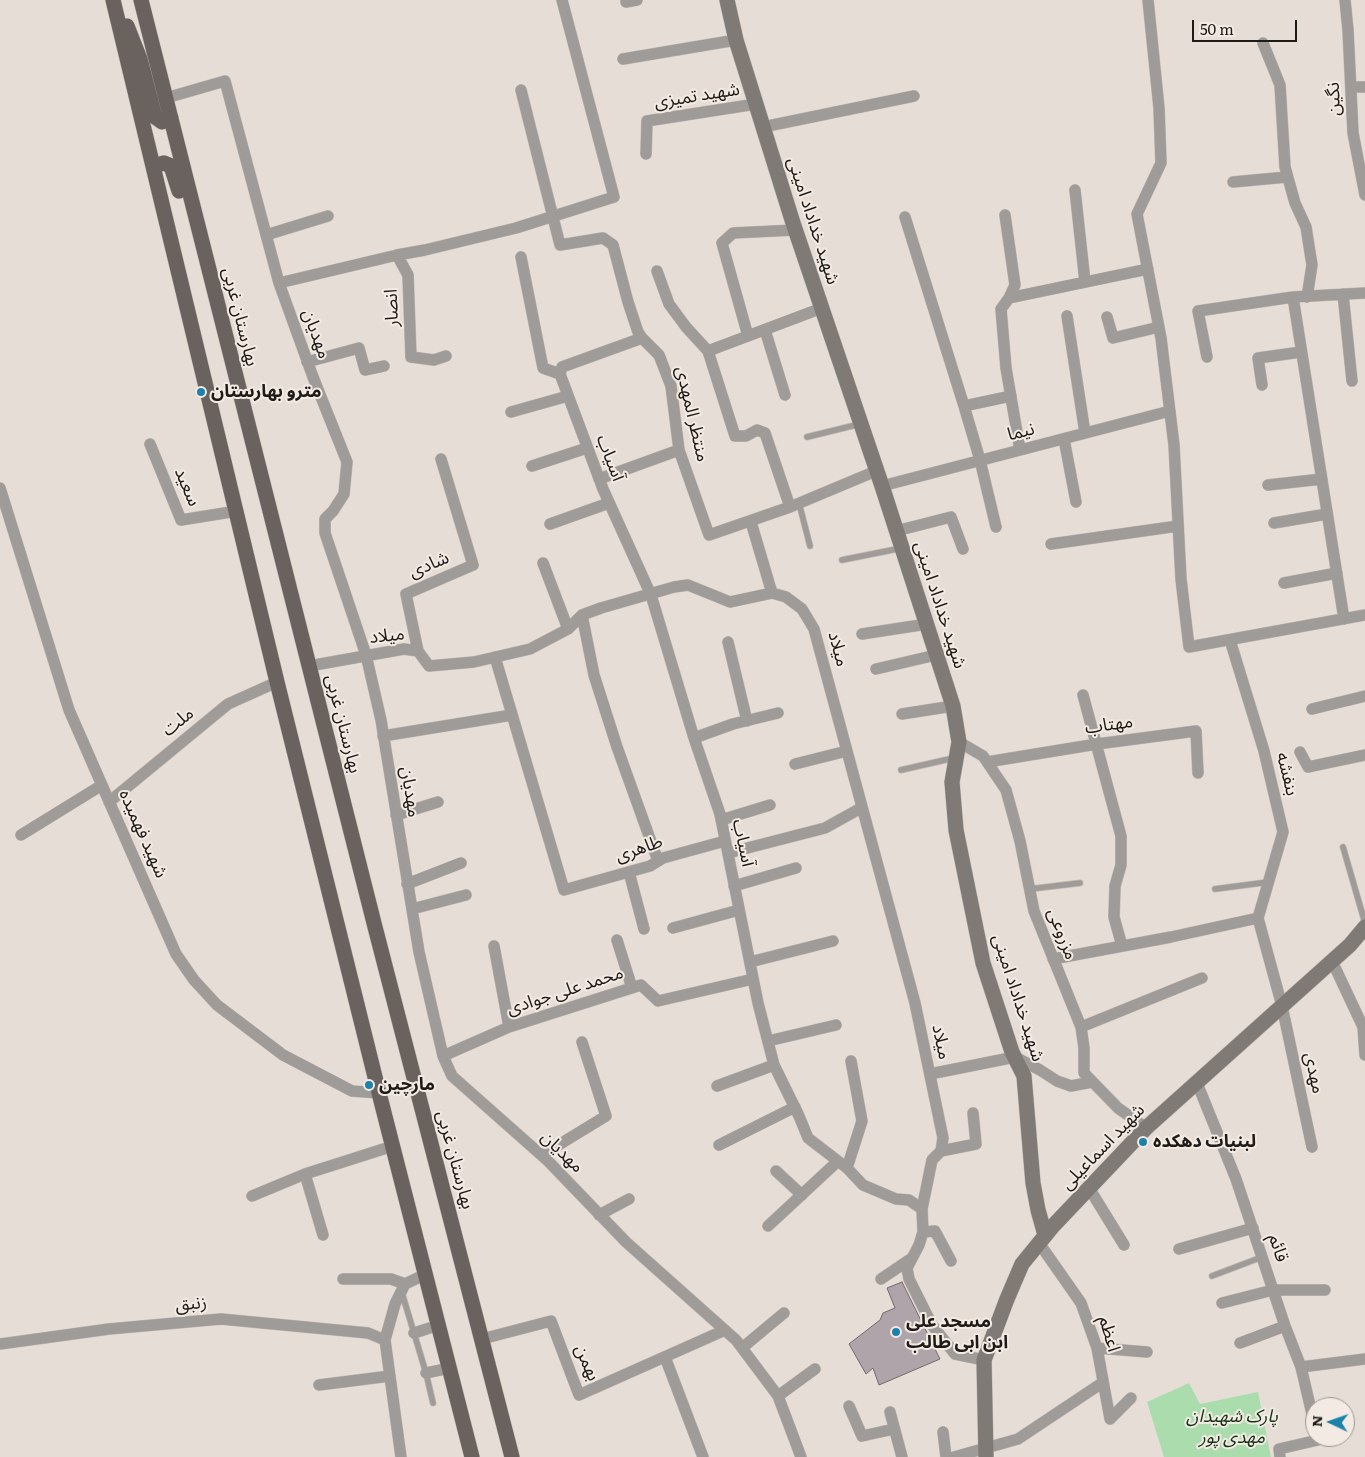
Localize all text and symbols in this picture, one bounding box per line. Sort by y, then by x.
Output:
scale bar [1195,10,1300,42]
text: 50 m [1200,17,1234,40]
street label: شهید تمیزی [653,79,741,113]
street label: نگین [1323,82,1345,116]
street label: شهید خداداد امینی [782,155,844,287]
street label: بهارستان غربی [217,265,263,369]
street label: انصار [381,289,403,327]
street label: مهدیان [297,306,335,362]
street label: منتظر المهدی [670,364,714,464]
place label: مترو بهارستان [211,381,322,403]
marker: مترو بهارستان [195,386,207,398]
street label: نیما [1005,418,1037,446]
street label: آسیاب [591,432,629,484]
street label: سعید [169,464,205,510]
street label: شهید خداداد امینی [909,539,971,671]
street label: شادی [406,547,452,583]
street label: میلاد [368,623,406,649]
street label: میلاد [823,629,853,669]
street label: بهارستان غربی [320,672,366,776]
street label: ملت [158,703,198,741]
street label: مهتاب [1084,711,1134,739]
street label: بنفشه [1271,750,1303,798]
street label: مهدیان [395,765,425,819]
street label: شهید فهمیده [114,787,172,881]
street label: آسیاب [727,817,759,869]
street label: طاهری [613,831,665,867]
street label: مزروعی [1042,905,1082,963]
street label: شهید خداداد امینی [987,932,1049,1064]
street label: محمد علی جوادی [504,962,626,1020]
street label: میلاد [927,1022,955,1062]
street label: مهدی [1299,1050,1329,1096]
place label: مارچین [379,1074,435,1096]
marker: مارچین [363,1079,375,1091]
street label: شهید اسماعیلی [1056,1099,1150,1195]
street label: بهارستان غربی [431,1108,479,1212]
street label: مهدیان [536,1126,588,1178]
place label: لبنیات دهکده [1153,1131,1256,1153]
marker: لبنیات دهکده [1137,1136,1149,1148]
street label: قائم [1263,1231,1293,1265]
street label: زنبق [174,1292,208,1316]
place label: مسجد علی ابن ابی طالب [906,1311,1008,1354]
street label: اعظم [1094,1314,1124,1354]
marker: مسجد علی ابن ابی طالب [890,1326,902,1338]
street label: بهمن [570,1342,604,1384]
north arrow [1305,1397,1355,1447]
park label: پارک شهیدان مهدی پور [1186,1406,1278,1448]
text: N [1306,1415,1326,1428]

